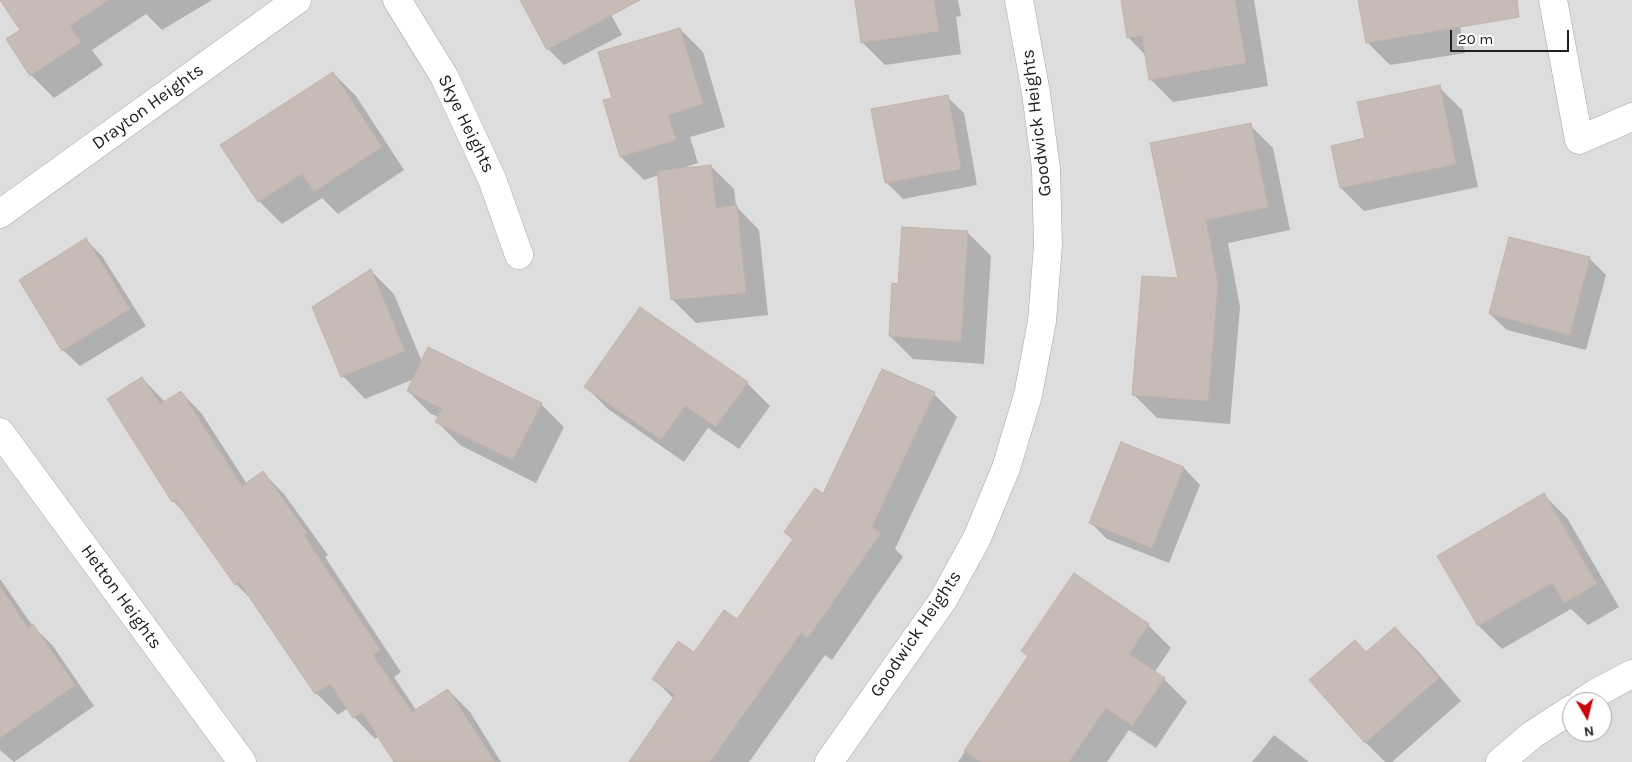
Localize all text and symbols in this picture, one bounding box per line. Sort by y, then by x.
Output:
scale bar [1452,20,1571,52]
text: 20 m [1458,30,1493,48]
street label: Goodwick Heights [1017,48,1057,198]
street label: Drayton Heights [88,59,208,155]
street label: Skye Heights [433,71,499,177]
street label: Hetton Heights [76,541,166,653]
street label: Goodwick Heights [866,567,966,701]
north arrow [1562,692,1612,742]
text: N [1583,722,1595,740]

